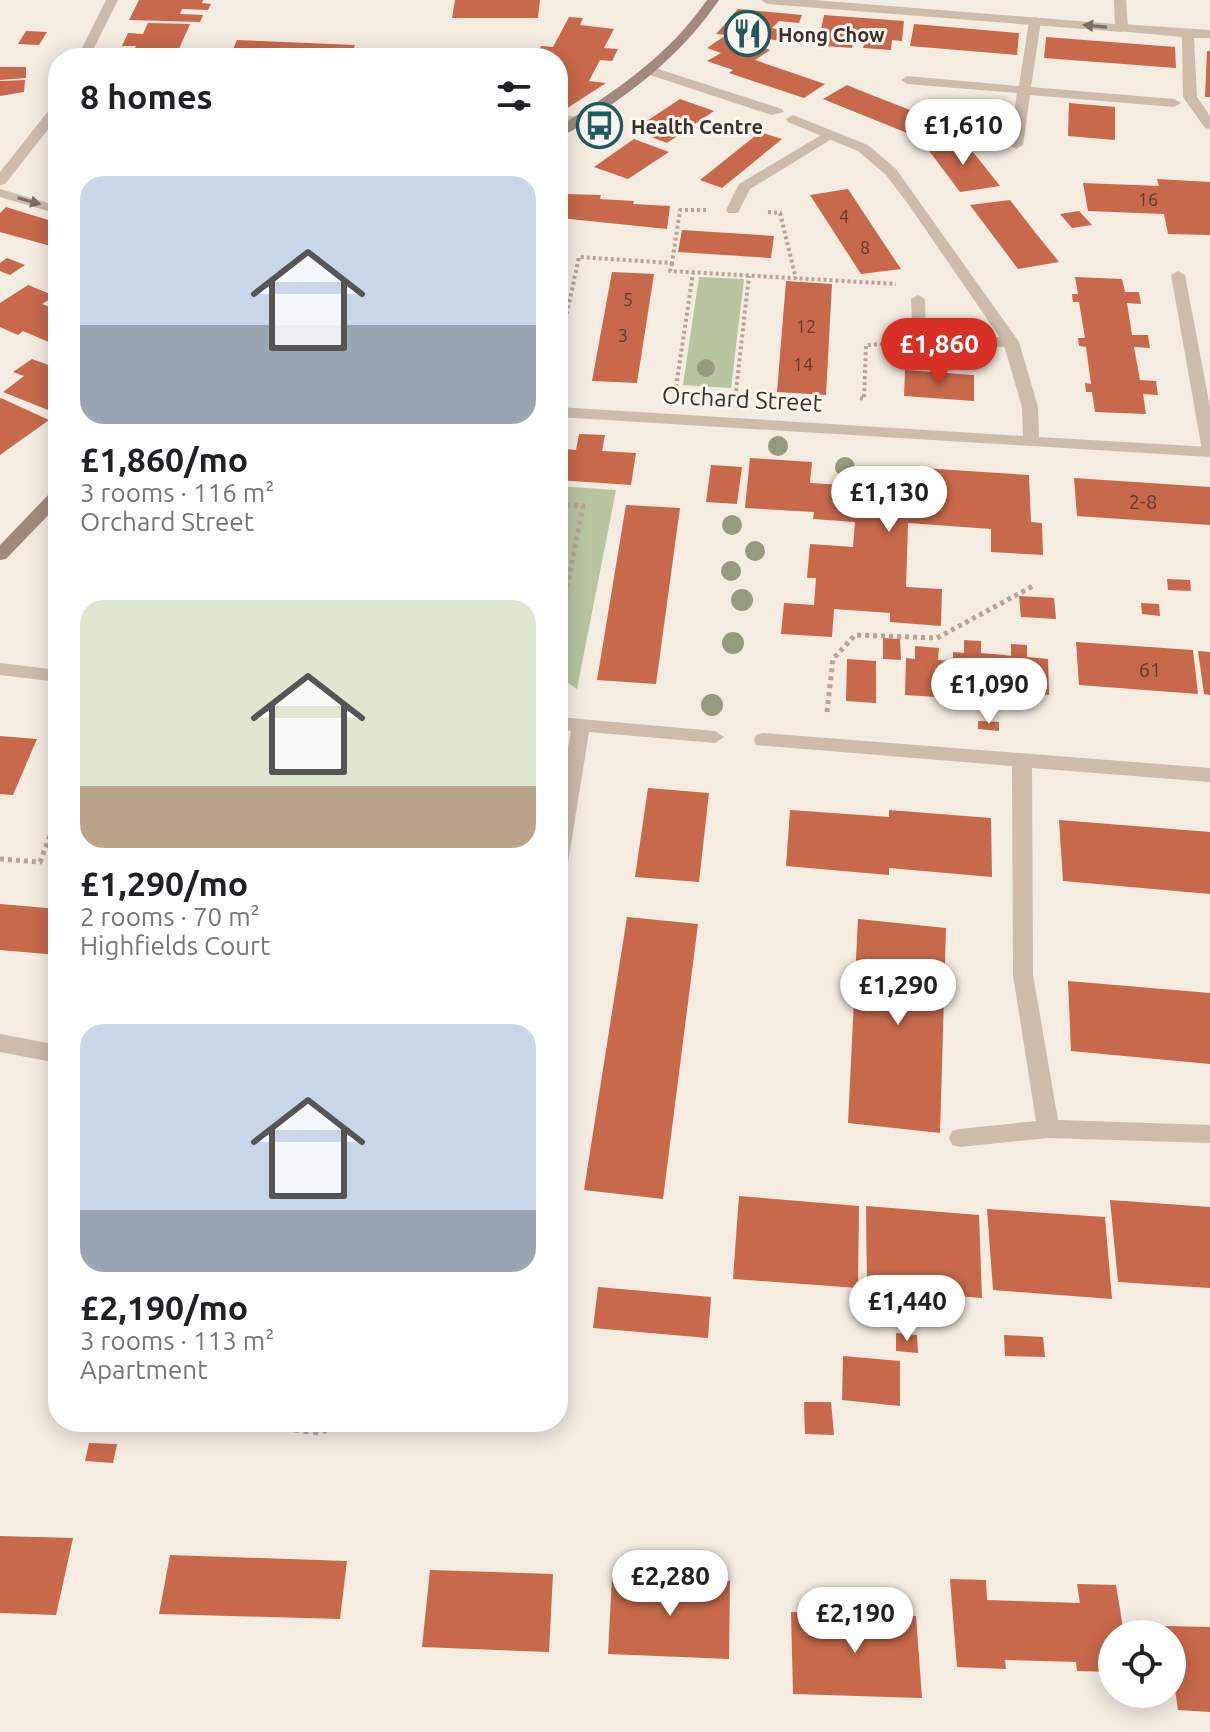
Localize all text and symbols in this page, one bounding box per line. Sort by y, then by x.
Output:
restaurant icon: Hong Chow [723,10,771,58]
one-way arrow [1082,19,1107,32]
place label: Hong Chow [778,23,885,46]
icon: filters [492,74,536,118]
text: 8 homes [80,77,213,115]
pin: £1,610 [898,99,1028,167]
bus stop icon: Health Centre [576,102,624,150]
text: £1,610 [923,110,1003,139]
place label: Health Centre [631,115,763,138]
house number: 16 [1138,189,1158,209]
one-way arrow [17,195,41,208]
house number: 4 [839,206,849,226]
icon: home [236,228,380,372]
house number: 8 [860,237,870,257]
house number: 5 [623,289,633,309]
house number: 12 [796,316,816,336]
pin: £1,860 [874,318,1004,386]
house number: 3 [618,325,628,345]
text: £1,860 [899,329,979,358]
house number: 14 [793,354,813,374]
street label: Orchard Street [661,381,823,417]
text: £1,860/mo [80,440,248,478]
pin: £1,130 [824,466,954,534]
text: £1,130 [849,477,929,506]
text: 3 rooms · 116 m² [80,478,275,507]
house number: 2-8 [1129,490,1157,513]
text: Orchard Street [80,507,254,536]
icon: home [236,652,380,796]
pin: £1,090 [924,658,1054,726]
house number: 61 [1139,658,1161,681]
text: £1,090 [949,669,1029,698]
text: £1,290/mo [80,864,248,902]
text: 2 rooms · 70 m² [80,902,260,931]
text: Highfields Court [80,931,270,960]
pin: £1,290 [833,959,963,1027]
text: £1,290 [858,970,938,999]
icon: home [236,1076,380,1220]
pin: £1,440 [842,1275,972,1343]
text: £1,440 [867,1286,947,1315]
text: £2,190/mo [80,1288,248,1326]
text: 3 rooms · 113 m² [80,1326,275,1355]
text: Apartment [80,1355,207,1384]
pin: £2,280 [605,1550,735,1618]
text: £2,280 [630,1561,710,1590]
pin: £2,190 [790,1587,920,1655]
text: £2,190 [815,1598,895,1627]
map controls [1098,1620,1186,1708]
button: locate [1098,1620,1186,1708]

